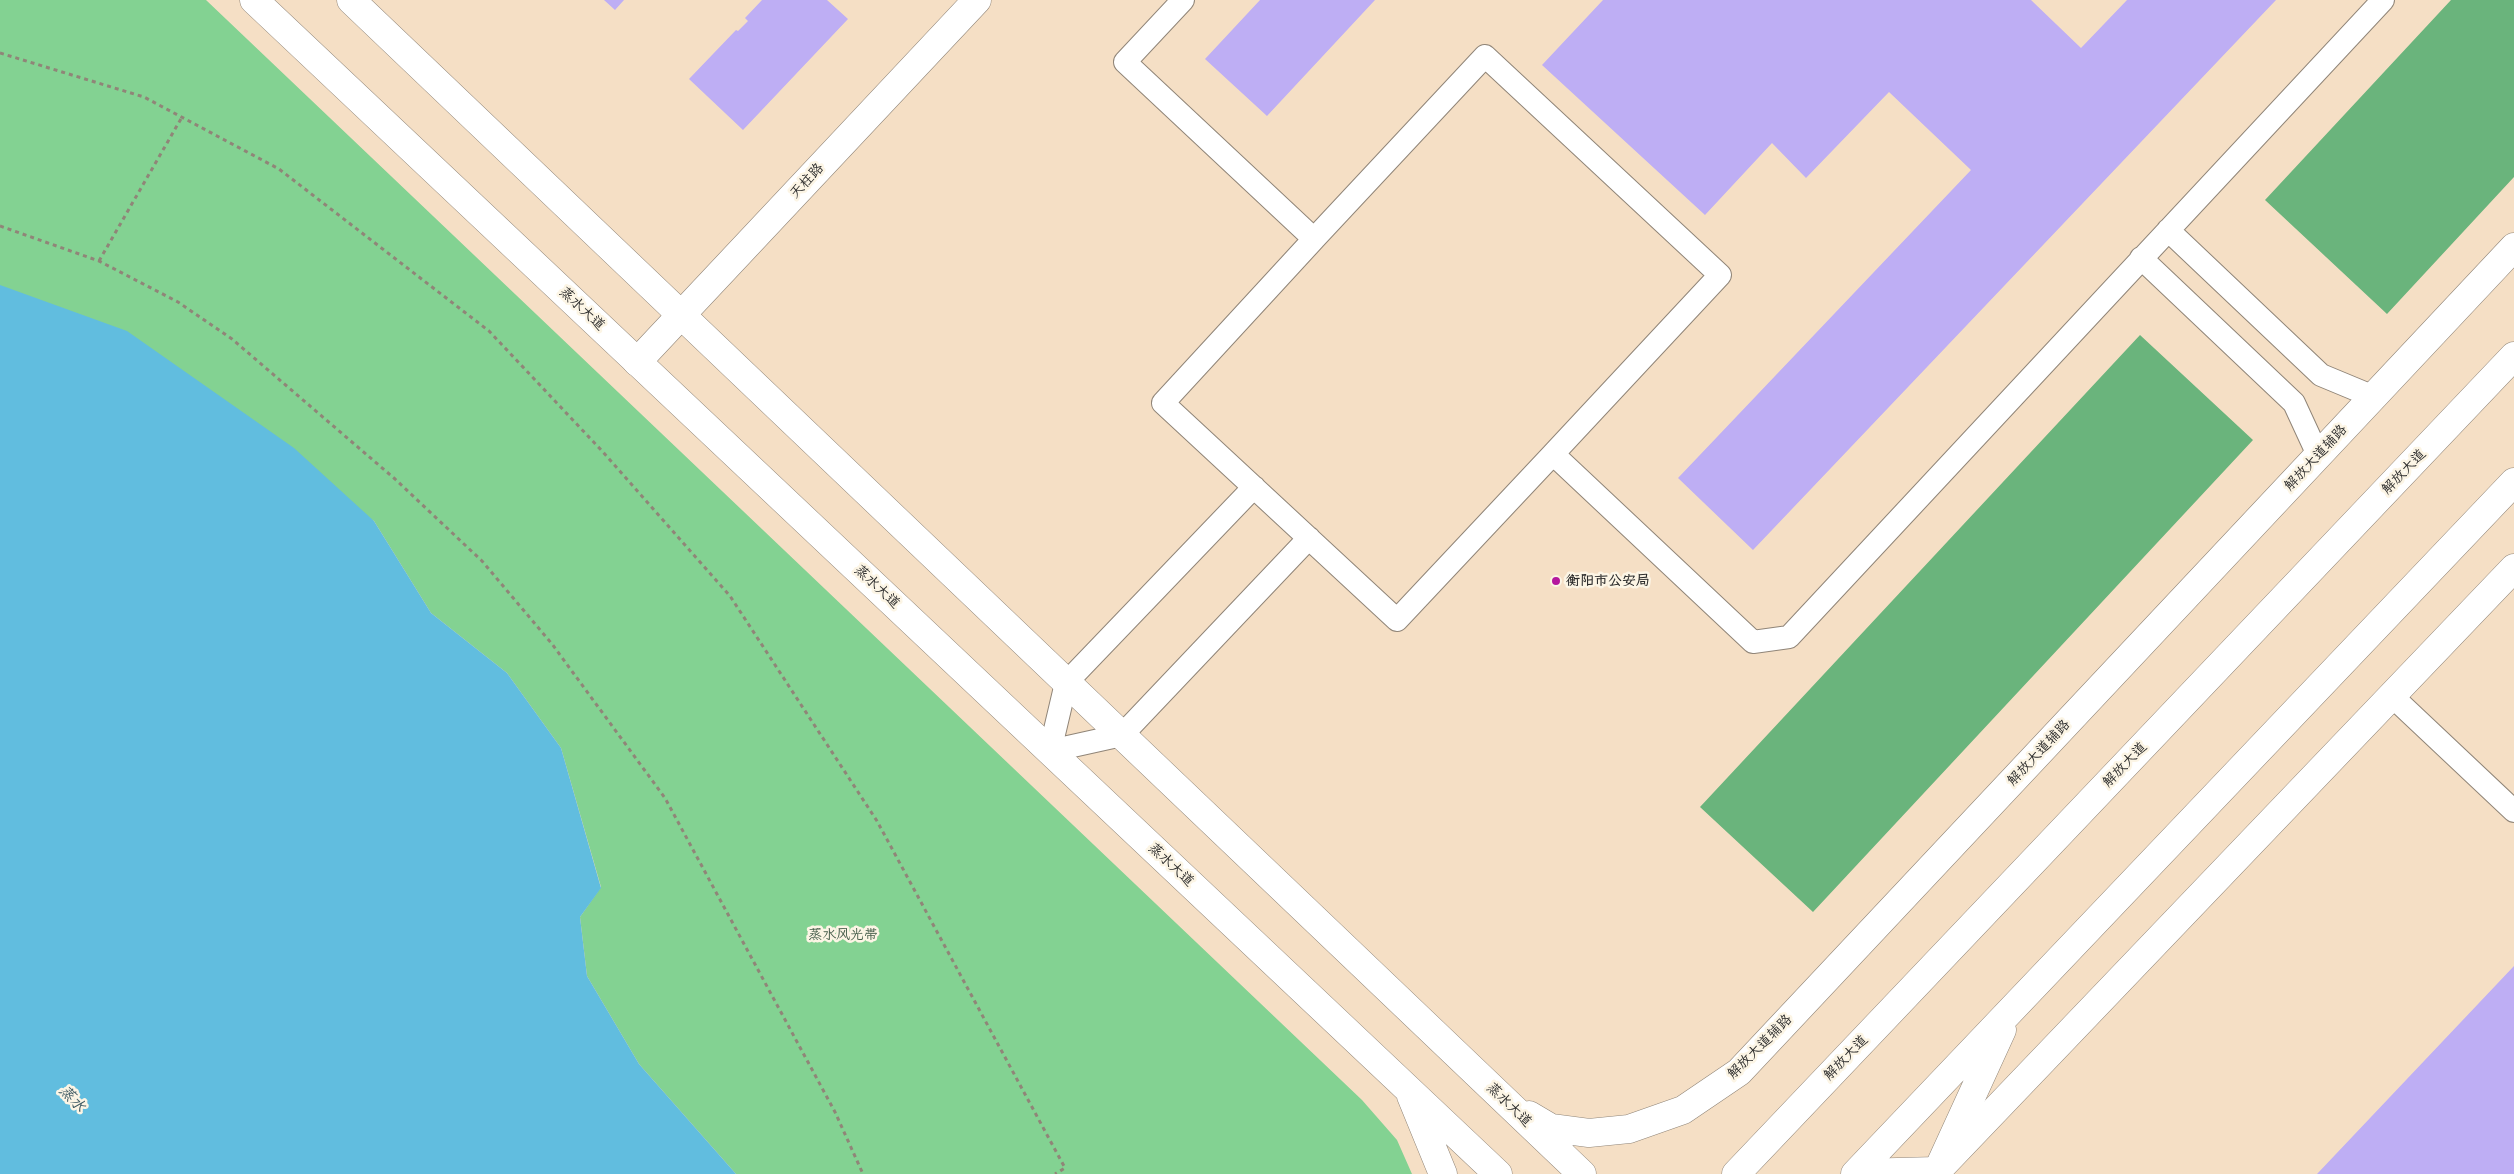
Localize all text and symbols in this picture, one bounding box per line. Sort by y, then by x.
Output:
street label: 天柱路 [787,160,827,202]
street label: 蒸水大道 [556,284,608,334]
street label: 解放大道辅路 [2281,422,2351,494]
street label: 解放大道 [2379,446,2429,498]
street label: 蒸水大道 [851,562,903,612]
place label: 衡阳市公安局 [1566,573,1650,589]
marker: 衡阳市公安局 [1550,575,1562,587]
street label: 解放大道辅路 [2004,717,2074,789]
street label: 解放大道 [2100,739,2150,791]
street label: 蒸水大道 [1145,840,1197,890]
park label: 蒸水风光带 [808,927,878,943]
street label: 解放大道辅路 [1724,1011,1796,1083]
street label: 解放大道 [1821,1032,1871,1084]
street label: 蒸水大道 [1483,1080,1535,1130]
water label: 蒸水 [55,1082,89,1116]

